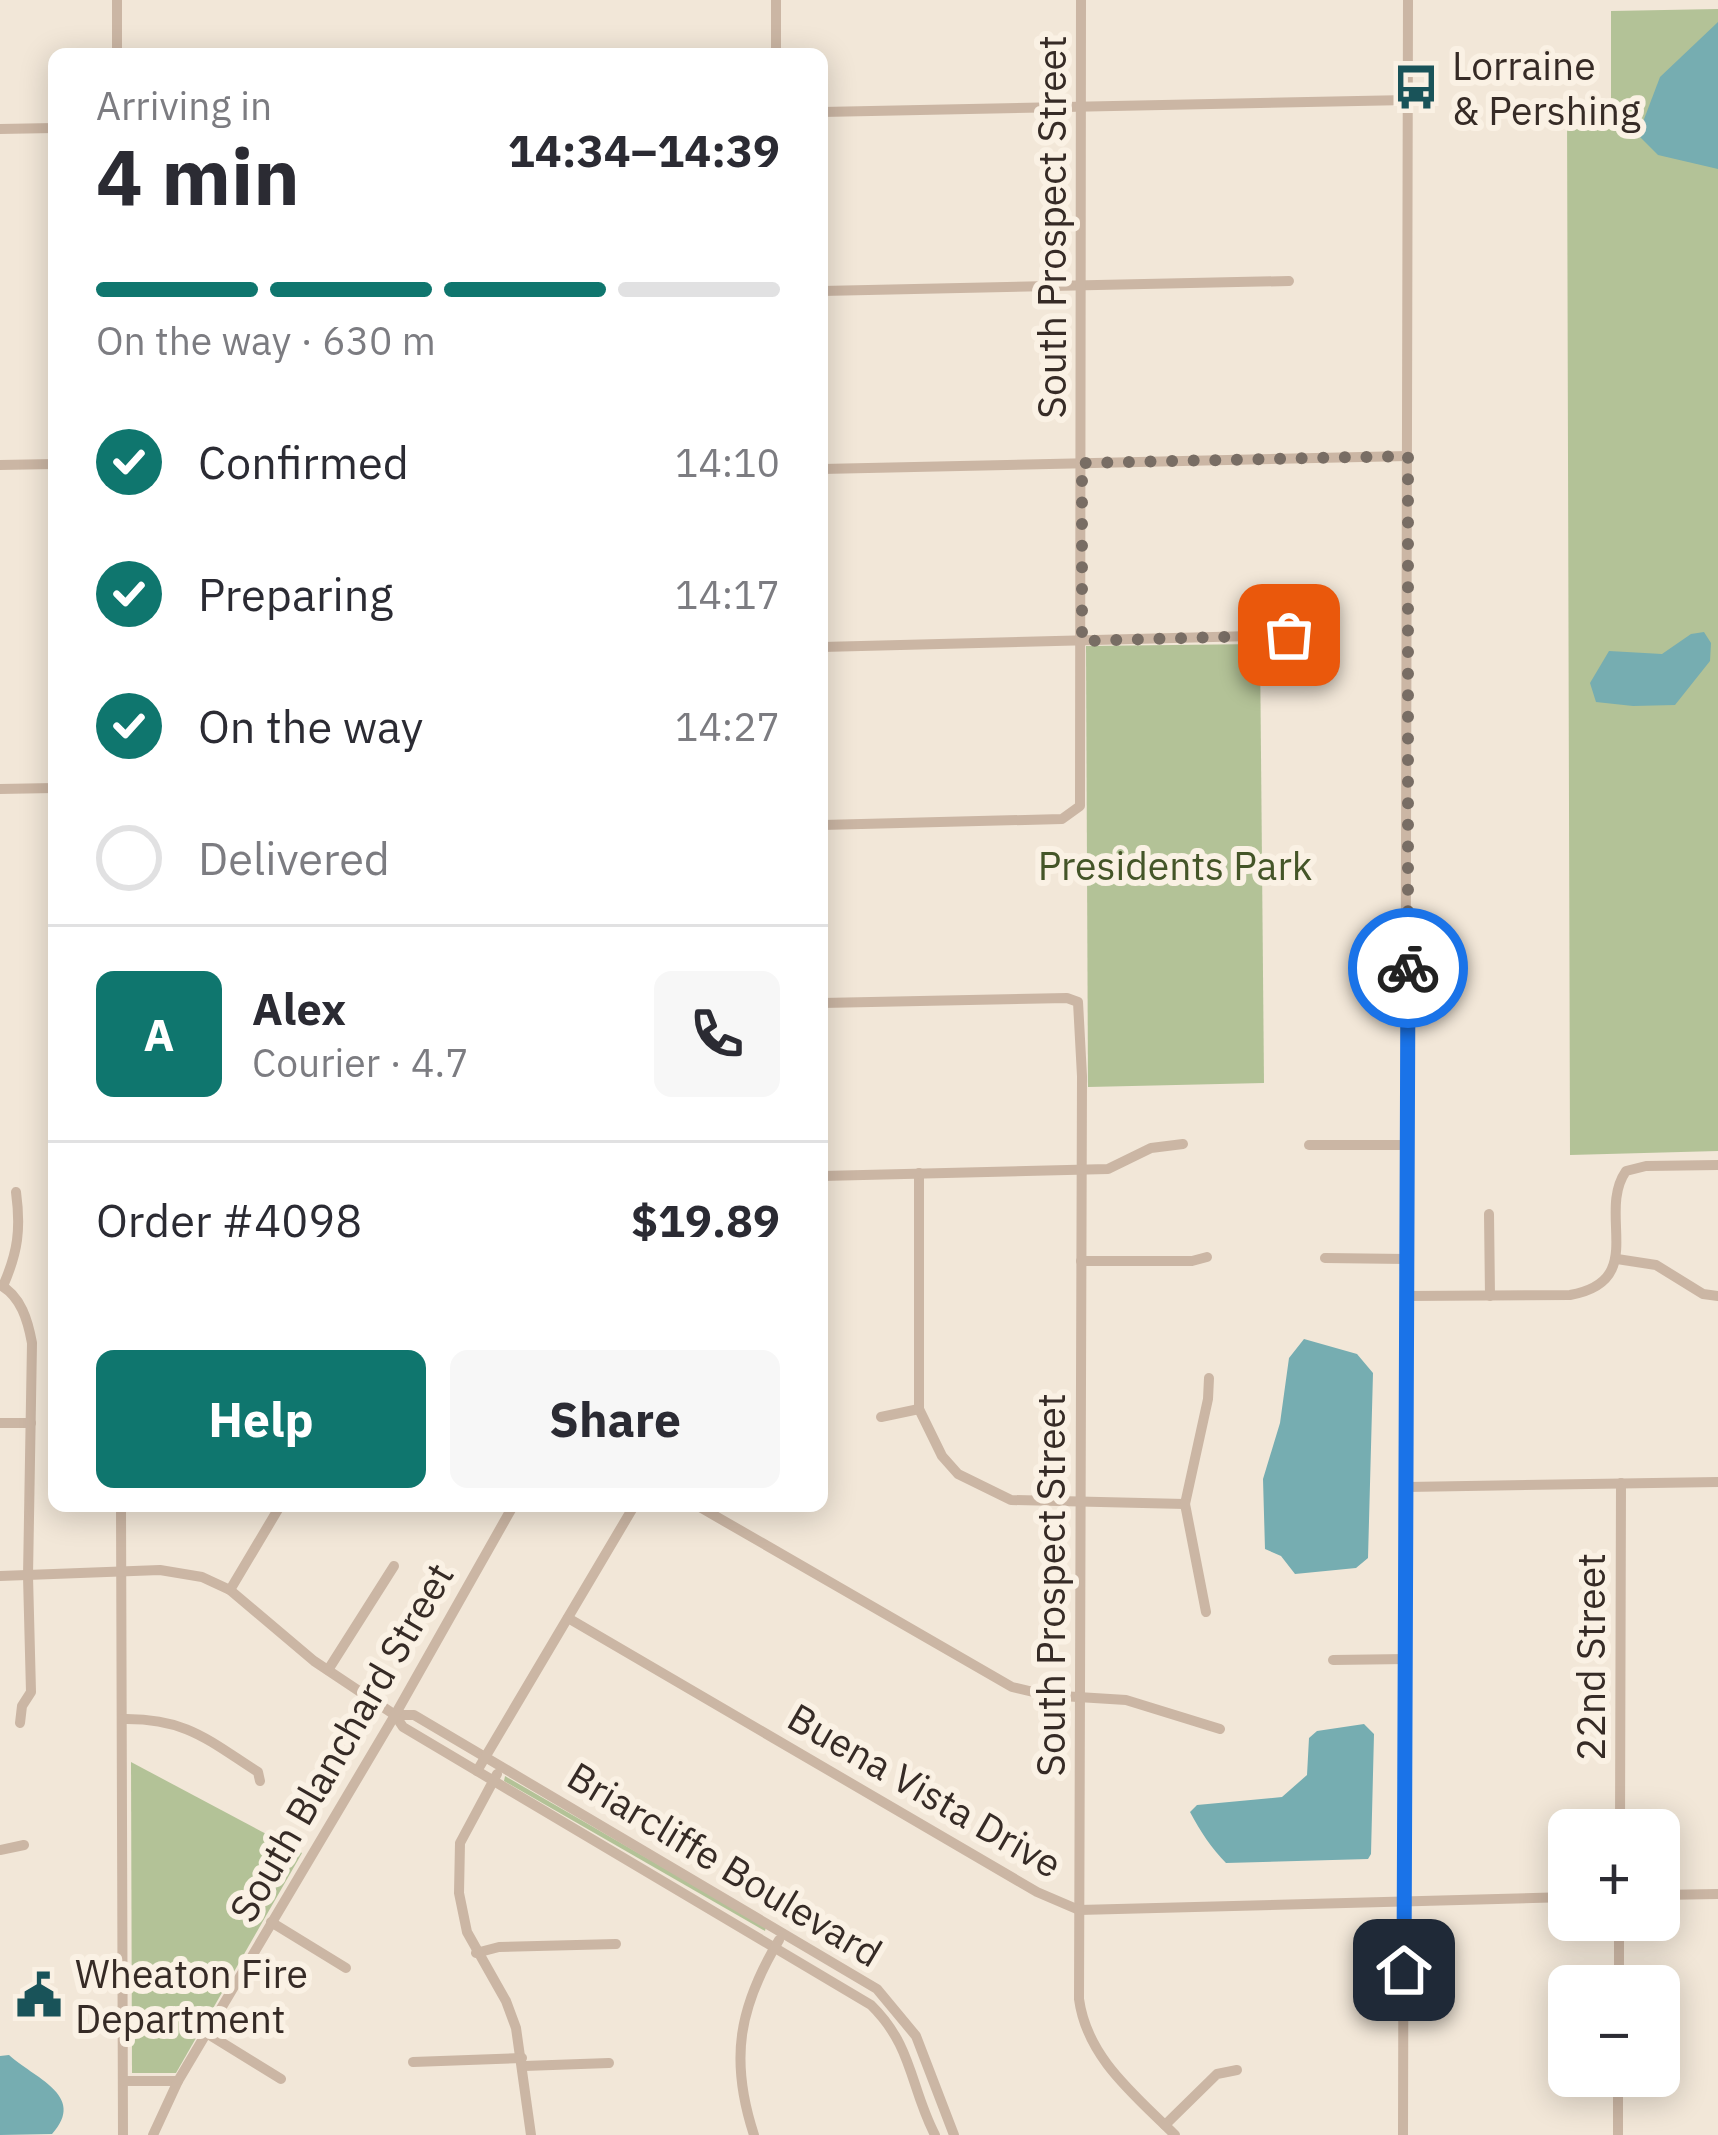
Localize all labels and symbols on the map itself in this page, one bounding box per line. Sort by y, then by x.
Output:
street label: South Prospect Street [1026,35,1077,419]
place label: Lorraine & Pershing [1452,40,1641,136]
bus stop icon: Lorraine & Pershing [1391,62,1441,112]
pin [1238,584,1340,686]
park label: Presidents Park [1038,840,1312,891]
courier [1348,908,1468,1028]
street label: South Prospect Street [1025,1393,1076,1777]
street label: South Blanchard Street [217,1553,465,1931]
street label: 22nd Street [1565,1553,1616,1761]
street label: Buena Vista Drive [779,1691,1071,1889]
street label: Briarcliffe Boulevard [559,1750,891,1978]
pin [1353,1919,1455,2021]
place label: Wheaton Fire Department [75,1948,308,2044]
public building icon: Wheaton Fire Department [14,1970,64,2020]

